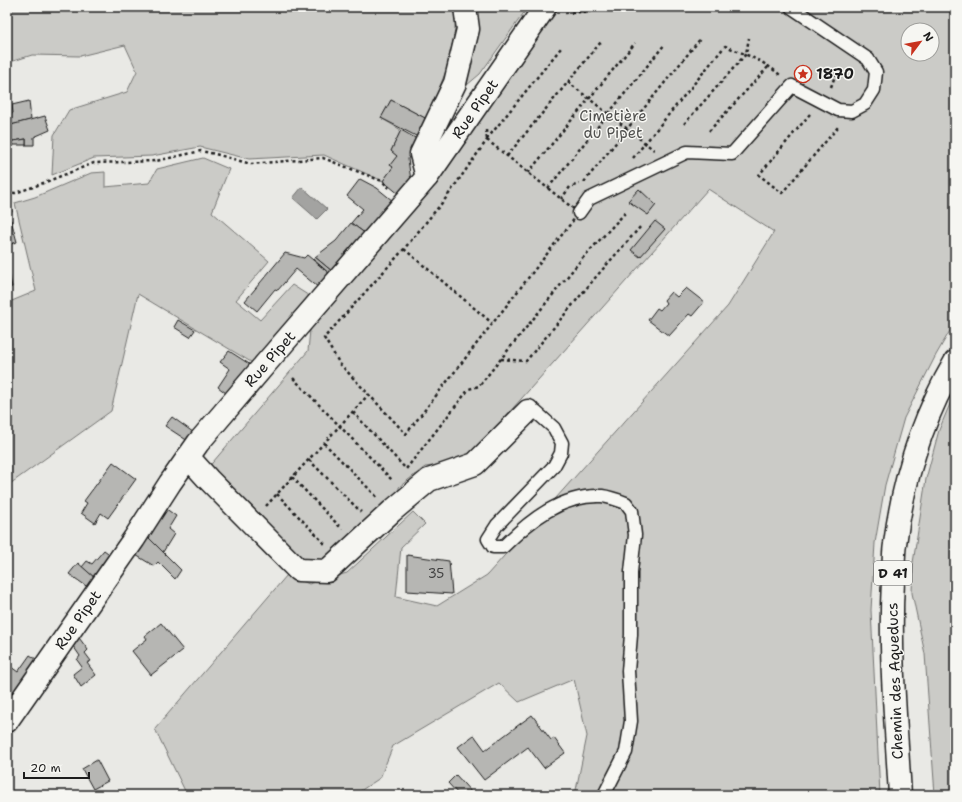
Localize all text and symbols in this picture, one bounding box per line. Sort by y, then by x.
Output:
north arrow [900,22,940,62]
text: N [919,29,937,45]
place icon: 1870 [793,64,813,84]
place label: 1870 [816,64,854,84]
street label: Rue Pipet [447,75,503,143]
park label: Cimetière du Pipet [579,106,647,143]
street label: Rue Pipet [240,327,300,391]
road number: D 41 [874,561,912,585]
house number: 35 [428,565,444,582]
street label: Rue Pipet [50,586,106,654]
street label: Chemin des Aqueducs [882,602,908,760]
scale bar [24,754,89,780]
text: 20 m [30,760,61,776]

